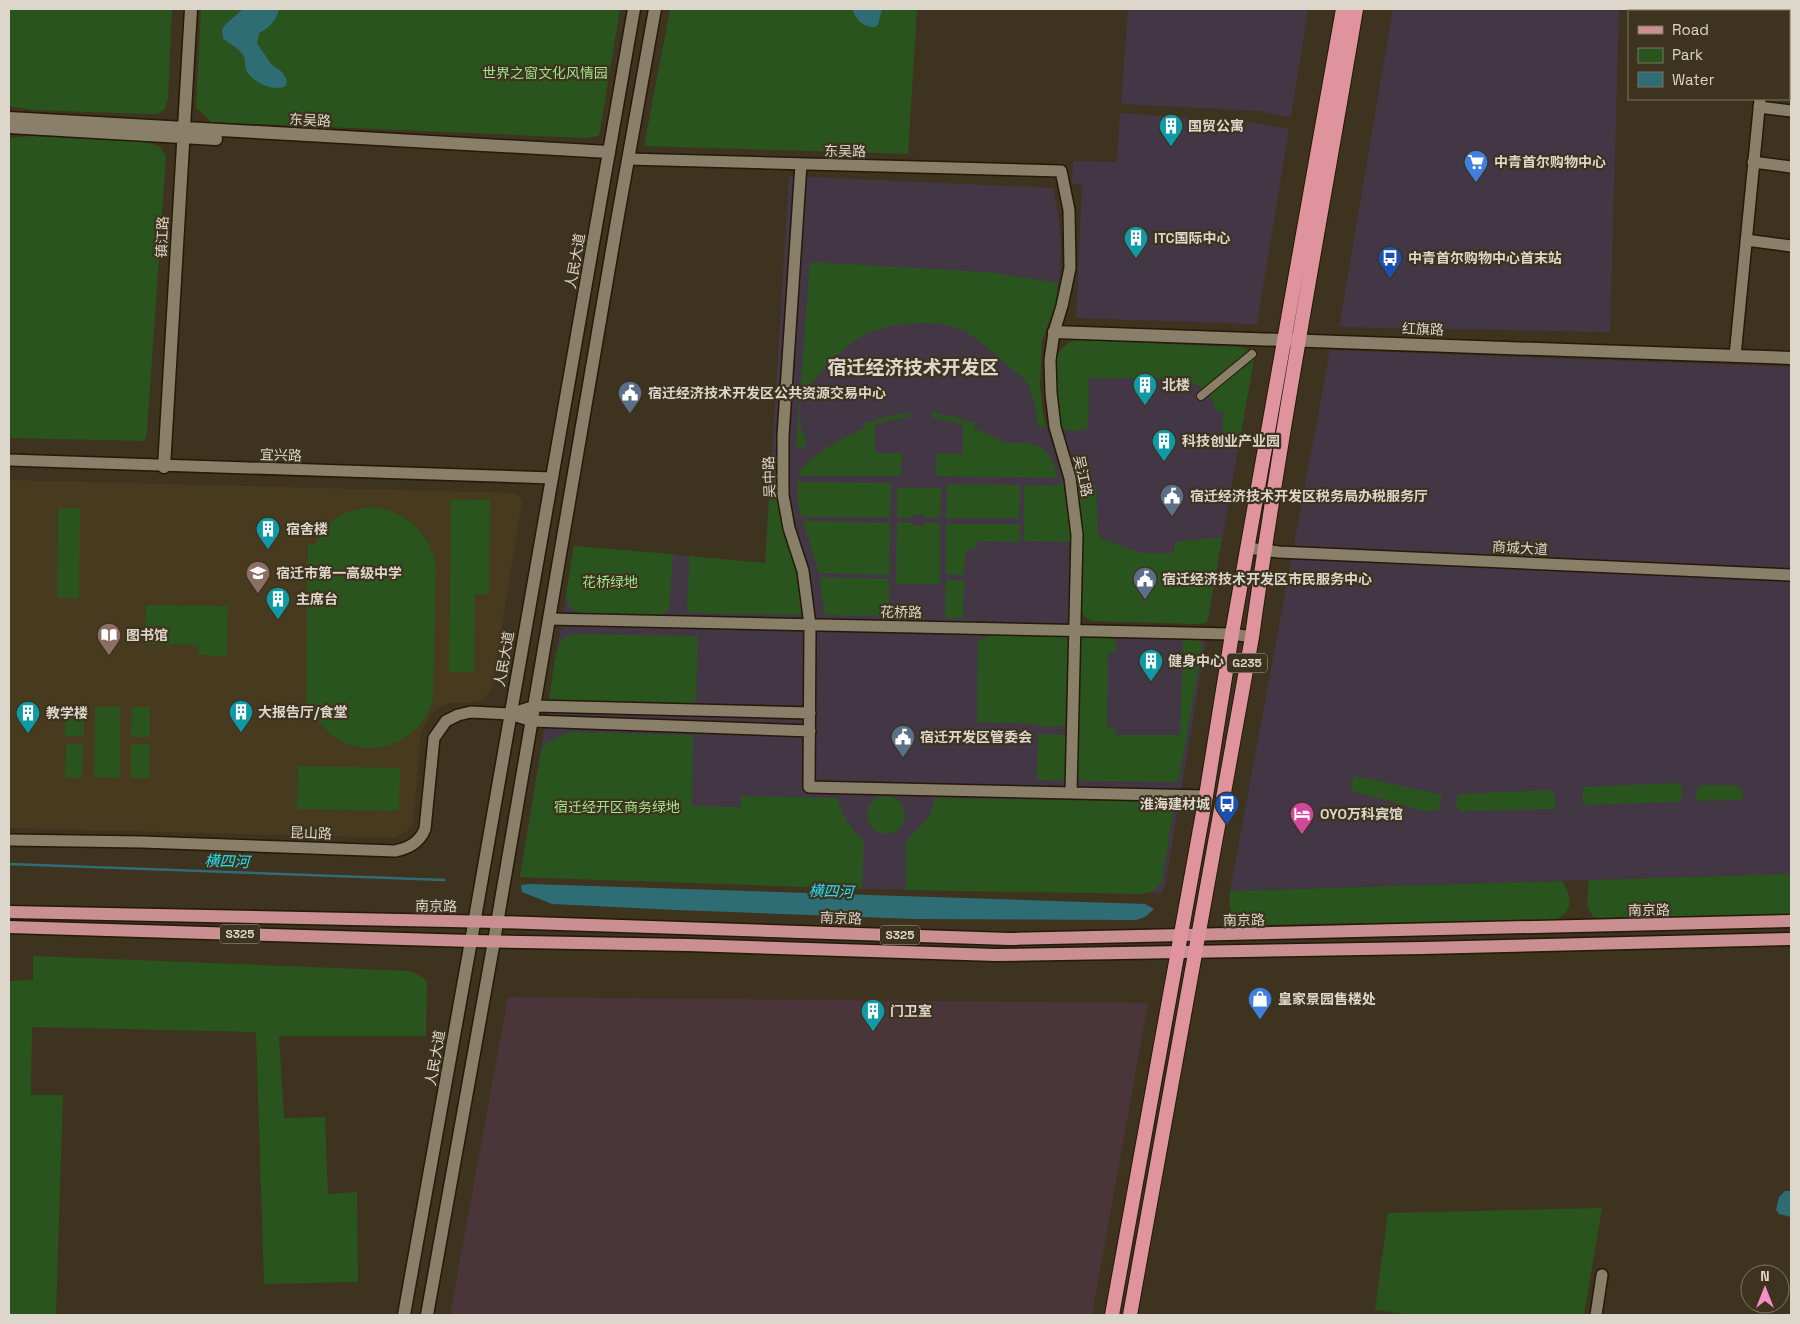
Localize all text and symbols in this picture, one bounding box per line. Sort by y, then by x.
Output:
legend [1628,10,1790,100]
text: Road [1672,20,1709,39]
text: Park [1672,45,1703,64]
park label: 世界之窗文化风情园 [482,64,608,82]
text: Water [1672,70,1715,89]
street label: 东吴路 [289,110,331,130]
building icon: 国贸公寓 [1158,113,1184,147]
place label: 国贸公寓 [1188,117,1244,135]
street label: 东吴路 [824,142,866,160]
supermarket icon: 中青首尔购物中心 [1463,149,1489,183]
place label: 中青首尔购物中心 [1494,153,1606,171]
street label: 镇江路 [152,216,172,258]
building icon: ITC国际中心 [1123,225,1149,259]
place label: ITC国际中心 [1154,229,1231,247]
street label: 人民大道 [561,232,589,290]
bus stop icon: 中青首尔购物中心首末站 [1377,245,1403,279]
place label: 中青首尔购物中心首末站 [1408,249,1562,267]
street label: 红旗路 [1402,319,1444,339]
district label: 宿迁经济技术开发区 [827,355,999,380]
building icon: 北楼 [1132,372,1158,406]
place label: 北楼 [1162,376,1190,394]
public building icon: 宿迁经济技术开发区公共资源交易中心 [617,380,643,414]
place label: 宿迁经济技术开发区公共资源交易中心 [648,384,886,402]
building icon: 科技创业产业园 [1151,428,1177,462]
place label: 科技创业产业园 [1182,432,1280,450]
street label: 宜兴路 [260,445,302,465]
street label: 吴江路 [1070,454,1096,498]
street label: 吴中路 [759,456,779,498]
public building icon: 宿迁经济技术开发区税务局办税服务厅 [1159,483,1185,517]
place label: 宿迁经济技术开发区税务局办税服务厅 [1190,487,1428,505]
building icon: 宿舍楼 [255,516,281,550]
place label: 宿舍楼 [286,520,328,538]
street label: 商城大道 [1492,538,1548,558]
school or university icon: 宿迁市第一高级中学 [245,560,271,594]
place label: 宿迁市第一高级中学 [276,564,402,582]
public building icon: 宿迁经济技术开发区市民服务中心 [1132,566,1158,600]
place label: 宿迁经济技术开发区市民服务中心 [1162,570,1372,588]
park label: 花桥绿地 [582,573,638,591]
building icon: 主席台 [265,586,291,620]
place label: 主席台 [296,590,338,608]
street label: 花桥路 [880,603,922,621]
library icon: 图书馆 [96,622,122,656]
place label: 图书馆 [126,626,168,644]
street label: 人民大道 [490,630,518,688]
building icon: 健身中心 [1138,648,1164,682]
place label: 健身中心 [1168,652,1224,670]
road number: G235 [1227,654,1267,672]
building icon: 大报告厅/食堂 [228,699,254,733]
building icon: 教学楼 [15,700,41,734]
place label: 大报告厅/食堂 [258,703,347,721]
place label: 教学楼 [46,704,88,722]
public building icon: 宿迁开发区管委会 [890,724,916,758]
place label: 宿迁开发区管委会 [920,728,1032,746]
bus stop icon: 淮海建材城 [1214,791,1240,825]
place label: 淮海建材城 [1140,795,1210,813]
park label: 宿迁经开区商务绿地 [554,798,680,816]
hotel icon: OYO万科宾馆 [1289,801,1315,835]
place label: OYO万科宾馆 [1320,805,1403,823]
street label: 昆山路 [290,823,332,843]
water label: 横四河 [204,851,253,871]
water label: 横四河 [808,881,857,901]
street label: 南京路 [415,897,457,915]
street label: 南京路 [1628,901,1670,919]
street label: 南京路 [820,908,862,928]
street label: 南京路 [1223,911,1265,929]
road number: S325 [220,924,260,944]
road number: S325 [880,926,920,944]
shop icon: 皇家景园售楼处 [1247,986,1273,1020]
place label: 皇家景园售楼处 [1278,990,1376,1008]
building icon: 门卫室 [860,998,886,1032]
place label: 门卫室 [890,1002,932,1020]
street label: 人民大道 [421,1029,449,1087]
north arrow [1740,1264,1790,1314]
text: N [1760,1267,1770,1285]

